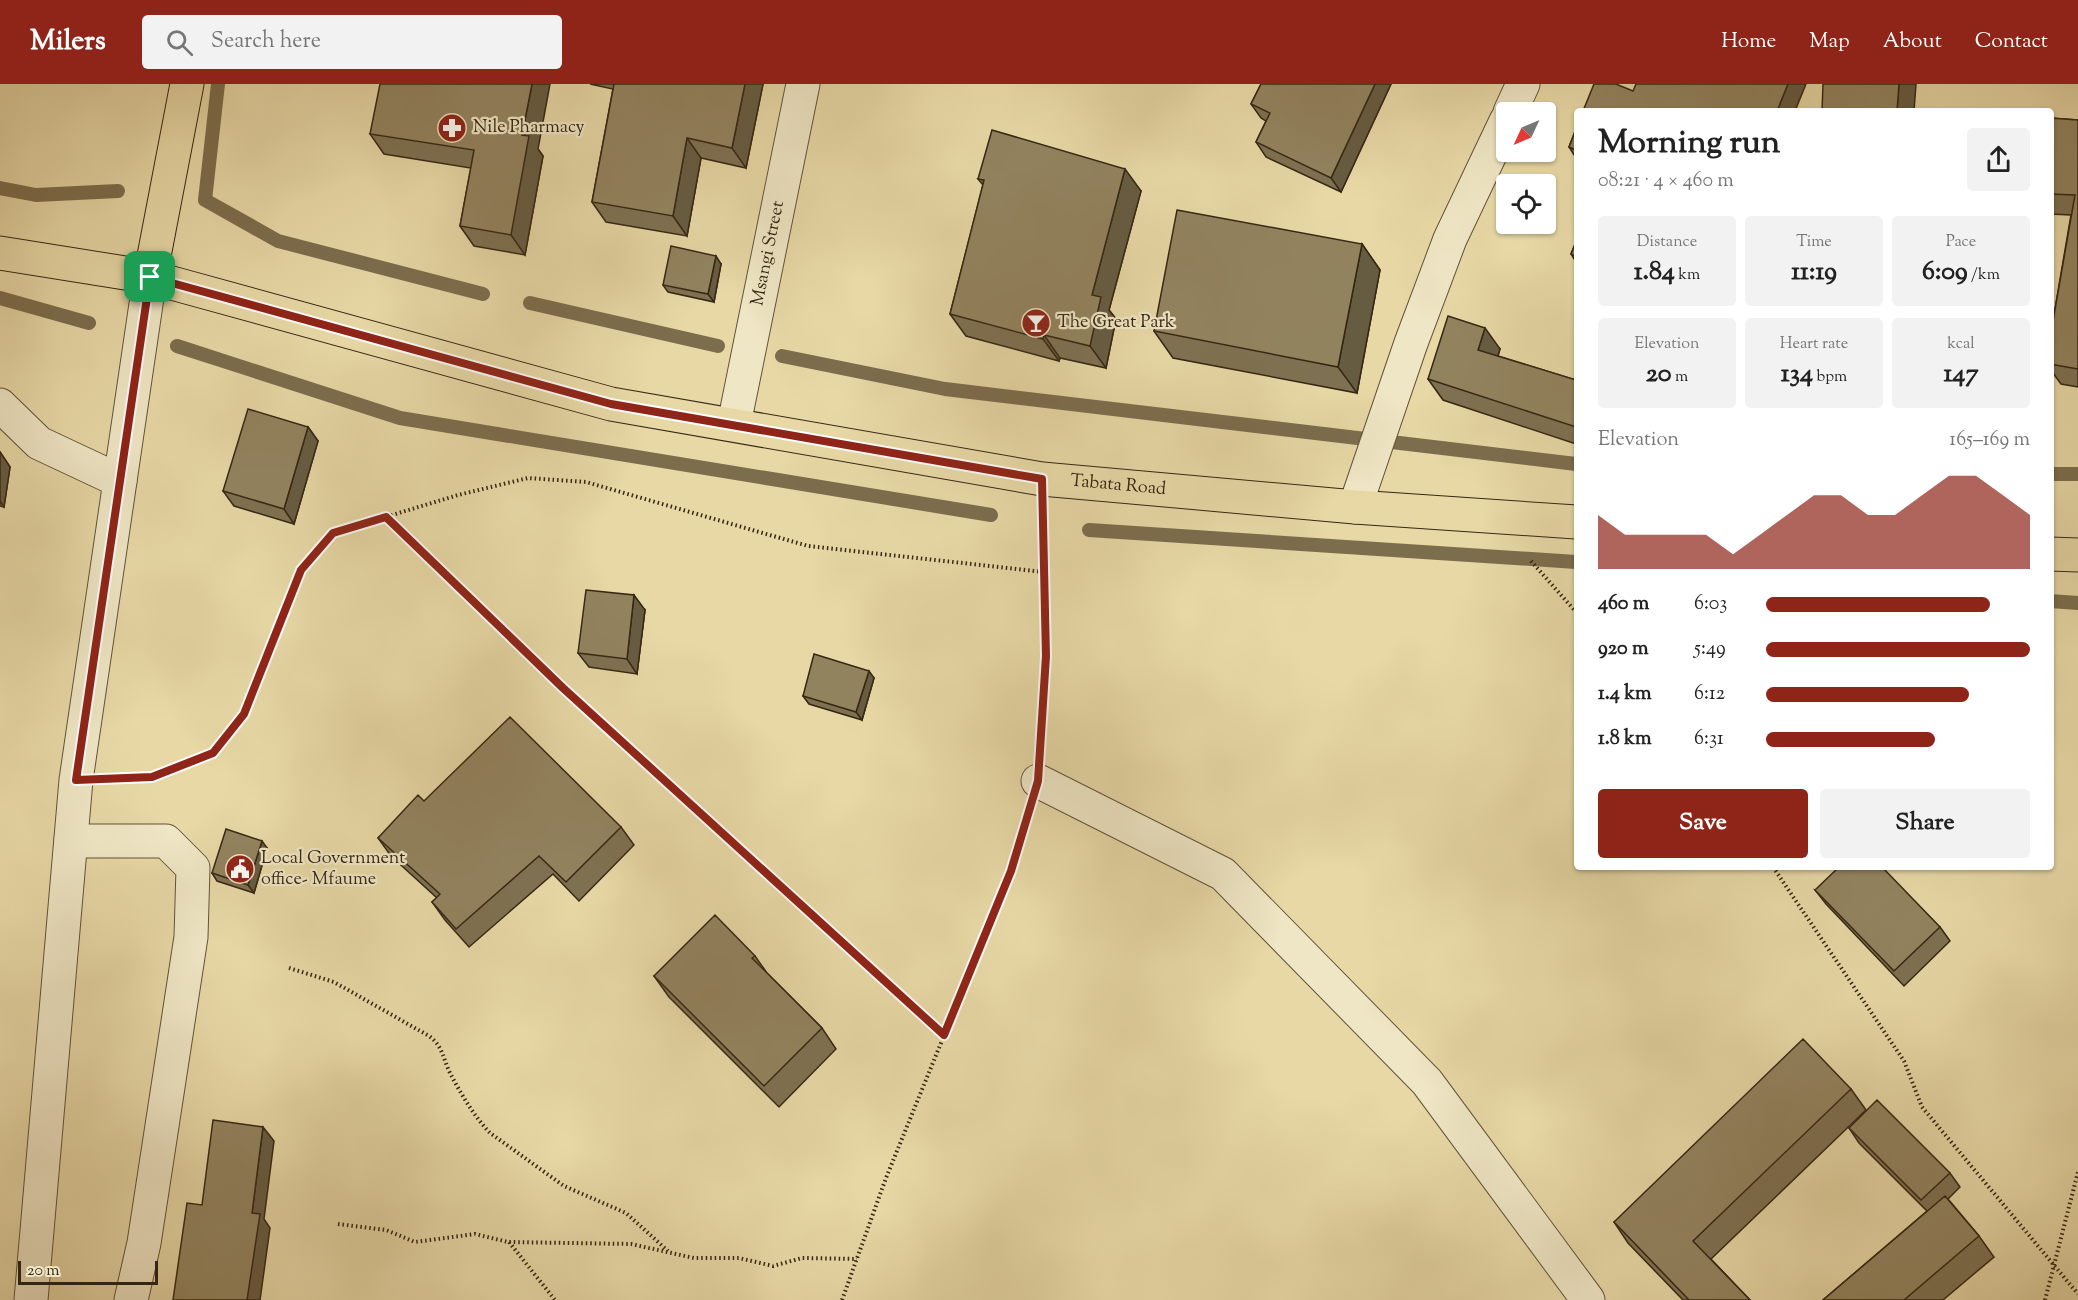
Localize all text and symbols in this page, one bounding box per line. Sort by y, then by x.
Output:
search box [142,15,562,69]
text: Milers [30,22,106,62]
icon: search [163,26,196,59]
text: Search here [211,26,321,58]
text: Home [1721,27,1776,57]
text: Map [1809,27,1850,57]
text: About [1883,27,1942,57]
text: Contact [1975,27,2048,57]
north arrow [1496,102,1556,162]
map controls [1496,102,1556,234]
pharmacy icon: Nile Pharmacy [436,112,468,144]
place label: Nile Pharmacy [473,115,585,141]
text: Morning run [1598,120,1780,168]
button: share [1967,128,2030,191]
text: 08:21 · 4 × 460 m [1598,167,1734,196]
button: locate [1496,174,1556,234]
street label: Msangi Street [745,199,792,308]
text: Distance [1637,231,1697,254]
text: Time [1796,231,1832,254]
text: Pace [1946,231,1976,254]
pin [124,251,175,302]
text: 1.84 [1634,254,1675,291]
text: 11:19 [1791,254,1837,291]
text: 6:09 [1922,254,1968,291]
icon: arrive [133,260,166,293]
text: km [1675,264,1700,287]
text: /km [1968,264,2000,287]
bar icon: The Great Park [1020,307,1052,339]
place label: The Great Park [1057,310,1175,336]
text: Elevation [1635,333,1699,356]
text: Heart rate [1780,333,1848,356]
text: kcal [1947,333,1975,356]
text: 20 [1646,356,1672,393]
text: 134 [1781,356,1813,393]
text: 147 [1944,356,1978,393]
text: m [1672,366,1688,389]
text: bpm [1813,366,1847,389]
text: Elevation [1598,426,1679,455]
text: 165–169 m [1949,426,2030,455]
street label: Tabata Road [1069,469,1167,503]
text: 460 m [1598,590,1649,619]
text: 6:03 [1694,590,1727,619]
text: 920 m [1598,635,1648,664]
text: 5:49 [1694,635,1726,664]
text: 1.4 km [1598,680,1652,709]
text: 6:12 [1694,680,1725,709]
text: 1.8 km [1598,725,1652,754]
text: 6:31 [1694,725,1724,754]
button: Save [1598,789,1808,858]
button: Share [1820,789,2030,858]
place label: Local Government office- Mfaume [261,846,405,893]
public building icon: Local Government office- Mfaume [224,853,256,885]
scale bar [18,1258,158,1286]
text: 20 m [27,1260,60,1283]

